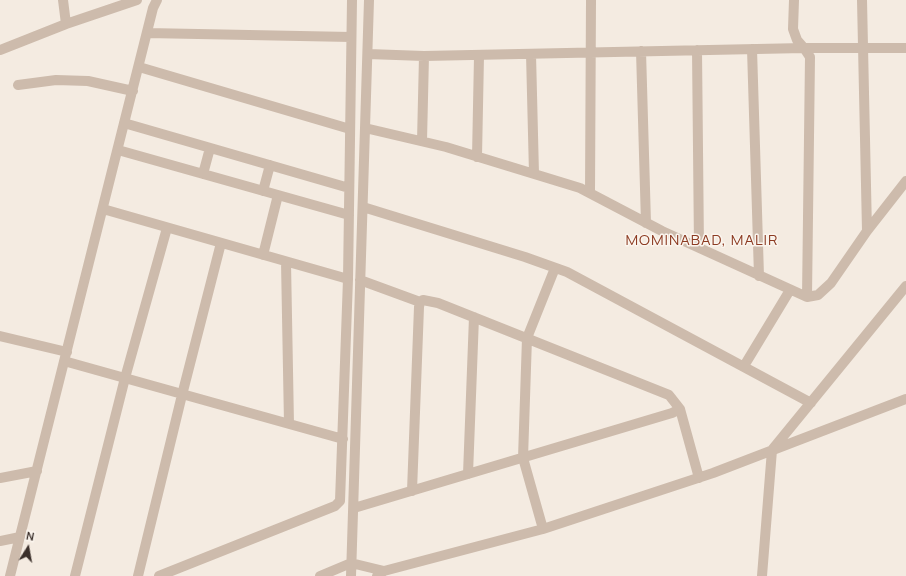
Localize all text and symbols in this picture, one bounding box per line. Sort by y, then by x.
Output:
district label: MOMINABAD, MALIR [625,232,779,250]
north arrow [8,528,48,568]
text: N [25,528,36,544]

